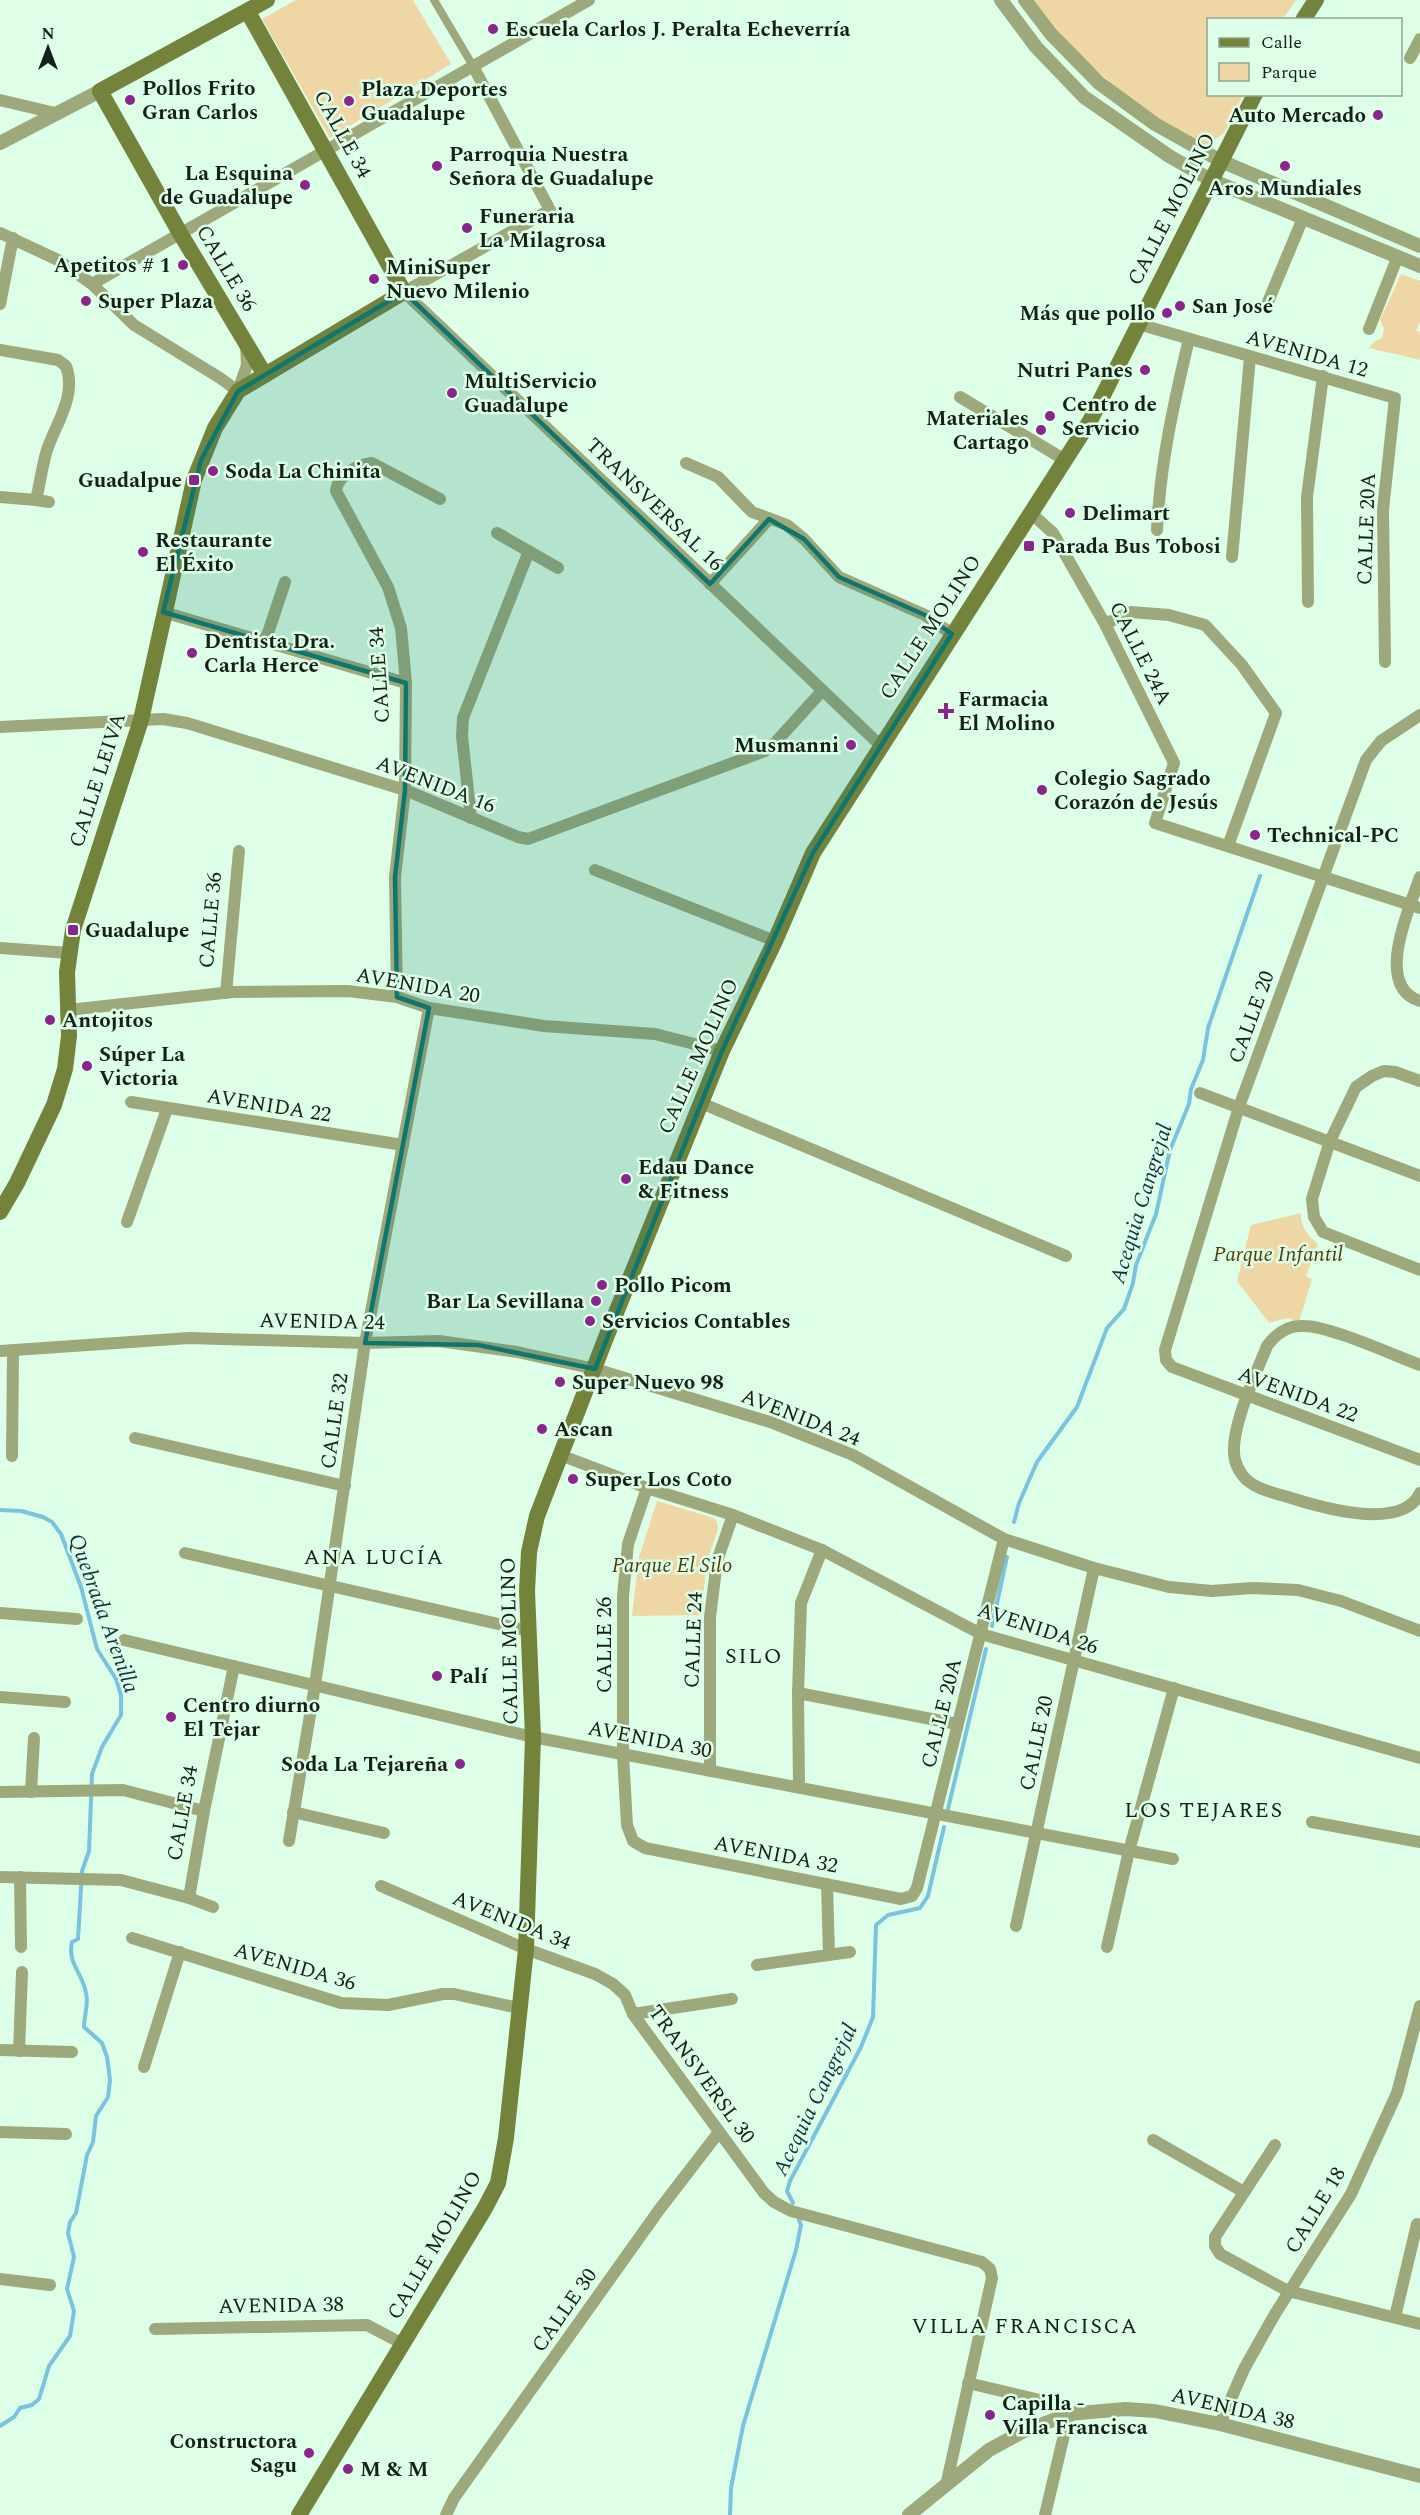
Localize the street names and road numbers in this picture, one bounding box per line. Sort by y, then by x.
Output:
street label: CALLE 34 [305,84,380,185]
street label: CALLE MOLINO [1120,128,1224,291]
street label: CALLE 36 [188,219,265,318]
street label: AVENIDA 12 [1242,321,1372,387]
street label: TRANSVERSAL 16 [578,430,731,579]
street label: CALLE 20A [1349,472,1385,586]
street label: CALLE MOLINO [872,549,990,707]
street label: CALLE 24A [1100,596,1180,711]
street label: CALLE 34 [361,625,399,724]
street label: CALLE LEIVA [61,708,135,852]
street label: AVENIDA 16 [371,747,500,822]
street label: CALLE 36 [191,871,231,970]
street label: AVENIDA 20 [353,959,483,1013]
street label: CALLE 20 [1220,966,1284,1068]
street label: CALLE MOLINO [650,973,748,1139]
street label: AVENIDA 22 [204,1080,333,1132]
street label: AVENIDA 24 [259,1305,386,1339]
street label: AVENIDA 22 [1233,1358,1362,1431]
street label: CALLE 32 [312,1371,358,1471]
street label: AVENIDA 24 [736,1380,866,1456]
street label: CALLE MOLINO [493,1557,527,1725]
street label: CALLE 24 [676,1591,712,1689]
street label: AVENIDA 26 [973,1594,1102,1664]
street label: CALLE 26 [589,1597,621,1693]
street label: CALLE 20A [913,1655,971,1772]
street label: CALLE 20 [1011,1693,1063,1794]
street label: AVENIDA 30 [585,1712,715,1768]
street label: CALLE 34 [159,1762,207,1864]
street label: AVENIDA 32 [711,1827,841,1883]
street label: AVENIDA 34 [447,1883,576,1959]
street label: AVENIDA 36 [230,1934,360,2000]
street label: TRANSVERSL 30 [640,1998,763,2151]
street label: CALLE 18 [1277,2161,1354,2260]
street label: CALLE MOLINO [379,2165,491,2326]
street label: CALLE 30 [524,2262,606,2359]
street label: AVENIDA 38 [218,2289,344,2323]
street label: AVENIDA 38 [1168,2379,1298,2439]

